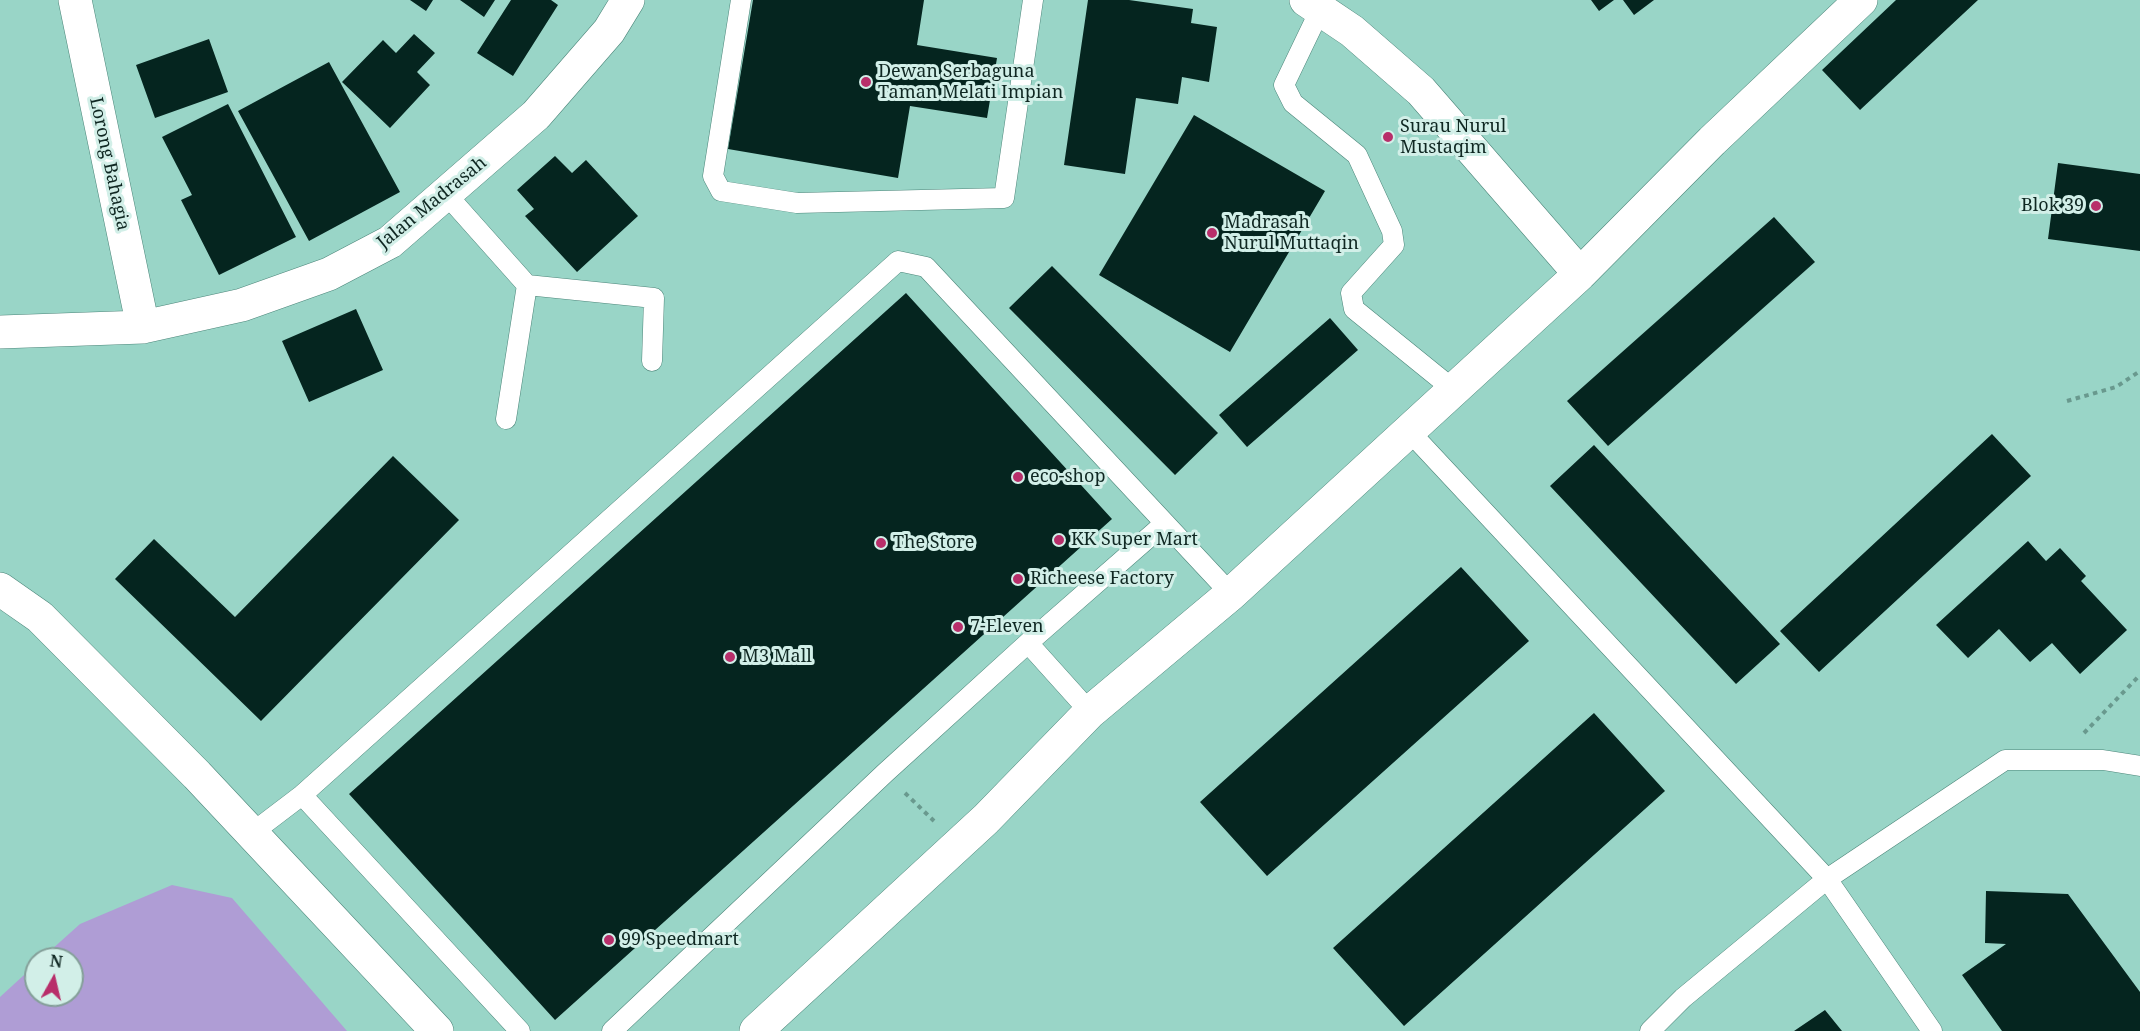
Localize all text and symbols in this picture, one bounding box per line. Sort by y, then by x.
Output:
place label: Dewan Serbaguna Taman Melati Impian [878,61,1063,104]
marker: Dewan Serbaguna Taman Melati Impian [859,75,873,89]
street label: Lorong Bahagia [84,95,134,233]
place label: Surau Nurul Mustaqim [1400,116,1506,158]
marker: Surau Nurul Mustaqim [1381,130,1395,144]
street label: Jalan Madrasah [373,152,491,254]
place label: Blok 39 [2021,195,2084,217]
marker: Blok 39 [2089,199,2103,213]
place label: Madrasah Nurul Muttaqin [1224,212,1359,254]
marker: Madrasah Nurul Muttaqin [1205,226,1219,240]
place label: eco-shop [1030,466,1105,488]
marker: eco-shop [1011,470,1025,484]
place label: KK Super Mart [1071,529,1198,551]
place label: The Store [893,532,974,554]
marker: KK Super Mart [1052,533,1066,547]
marker: The Store [874,536,888,550]
place label: Richeese Factory [1030,568,1174,590]
marker: Richeese Factory [1011,572,1025,586]
place label: 7-Eleven [970,616,1044,638]
marker: 7-Eleven [951,620,965,634]
place label: M3 Mall [742,646,812,668]
marker: M3 Mall [723,650,737,664]
place label: 99 Speedmart [621,929,739,951]
marker: 99 Speedmart [602,933,616,947]
north arrow [24,947,84,1007]
text: N [48,949,64,973]

